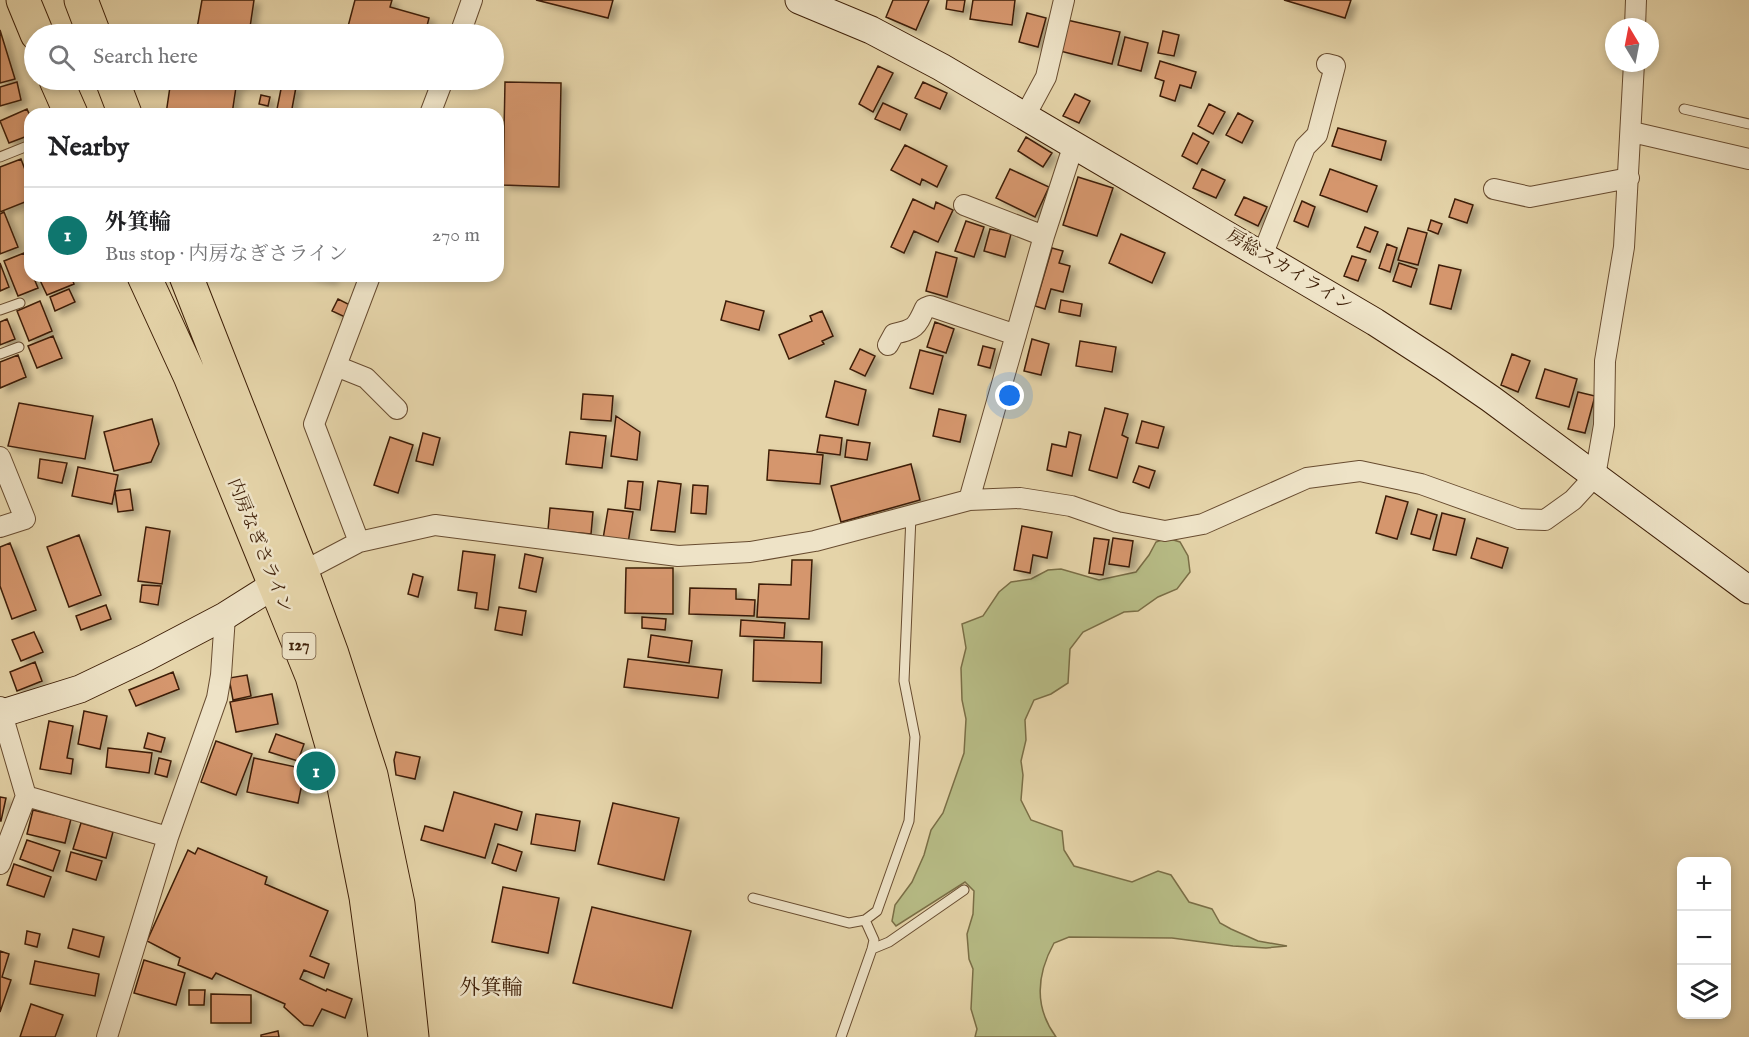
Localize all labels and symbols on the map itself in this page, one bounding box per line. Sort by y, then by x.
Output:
north arrow [1605,18,1659,72]
street label: 房総スカイライン [1222,224,1356,318]
your location [995,381,1024,410]
street label: 内房なぎさライン [221,475,297,617]
road number: 127 [282,633,316,659]
pin: 1 [296,748,336,794]
district label: 外箕輪 [460,975,523,1002]

